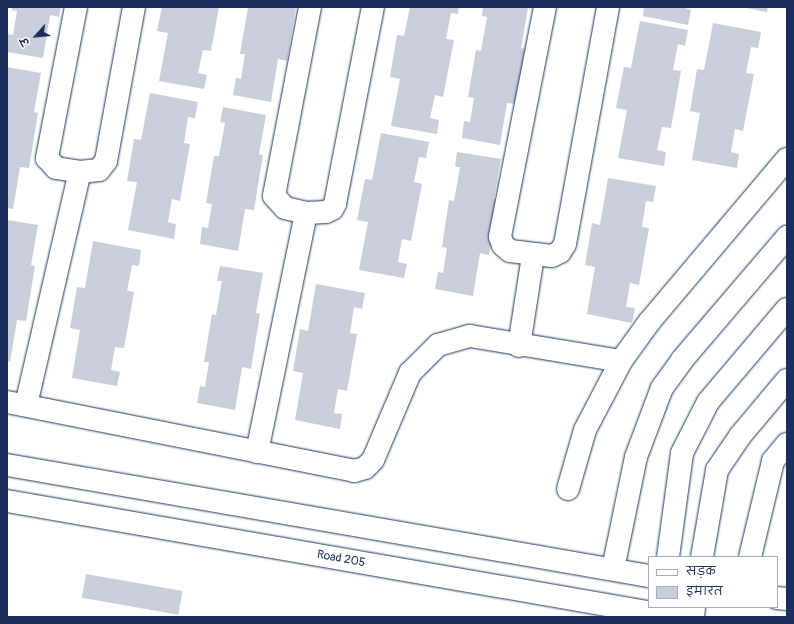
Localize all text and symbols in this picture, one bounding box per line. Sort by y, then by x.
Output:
north arrow [16,16,56,56]
text: उ [17,35,32,48]
street label: Road 205 [316,548,366,570]
legend [648,556,778,608]
text: सड़क [686,564,716,579]
text: इमारत [686,584,723,599]

